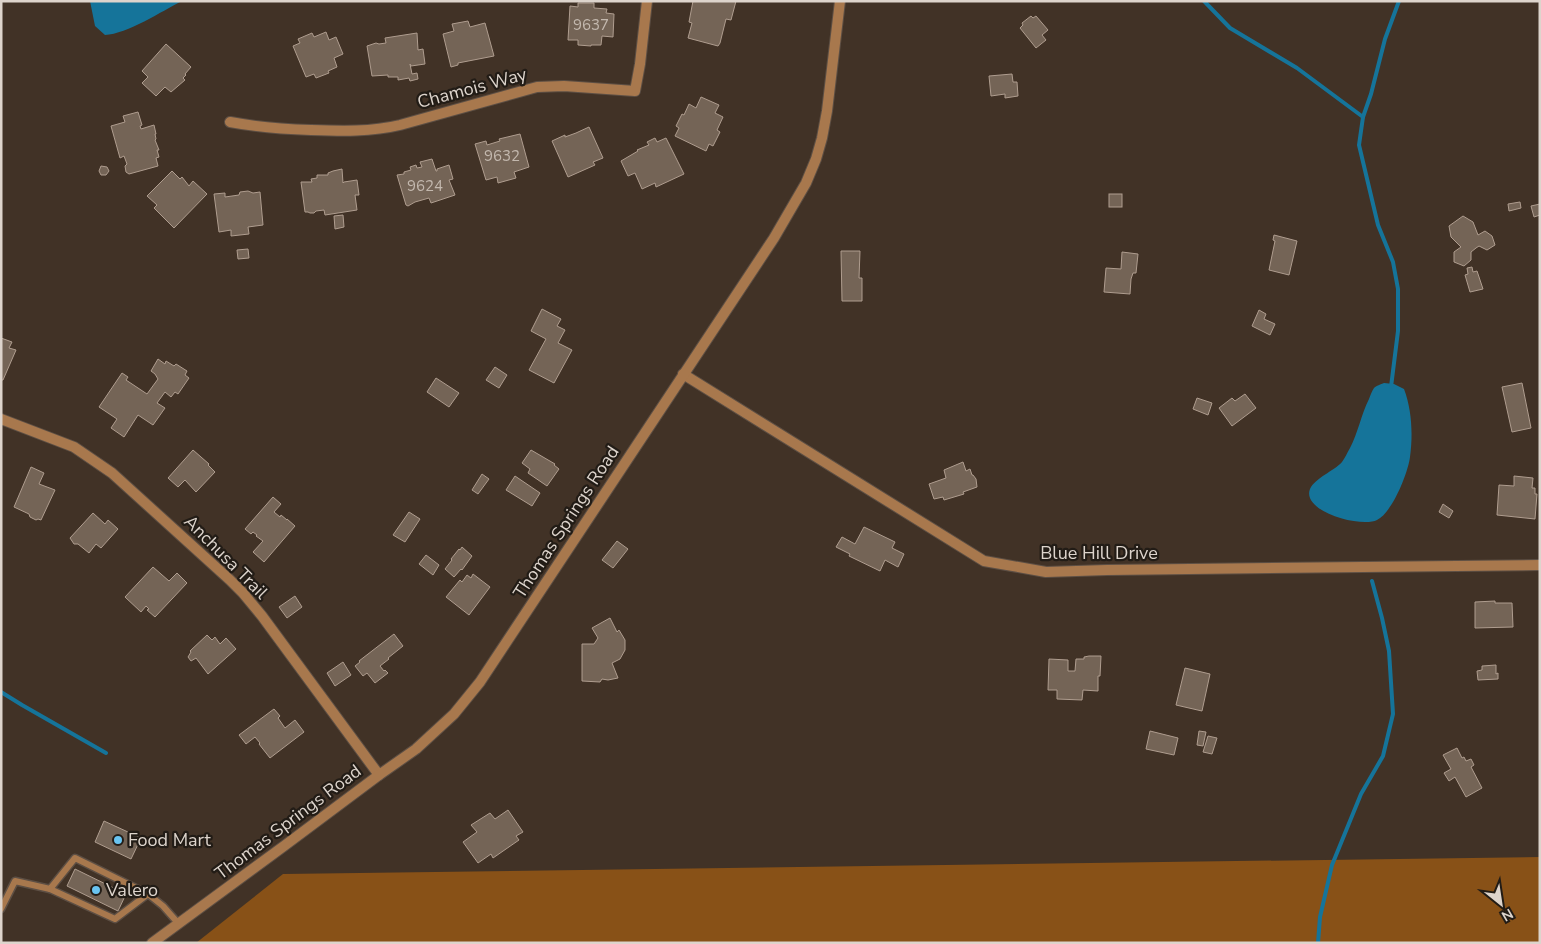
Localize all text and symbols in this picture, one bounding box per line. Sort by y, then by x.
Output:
house number: 9637 [573,15,609,35]
street label: Chamois Way [415,62,530,114]
house number: 9632 [484,146,520,166]
house number: 9624 [407,176,443,196]
street label: Thomas Springs Road [508,441,624,603]
street label: Anchusa Trail [179,510,274,605]
street label: Blue Hill Drive [1040,541,1158,565]
street label: Thomas Springs Road [210,759,366,885]
place label: Food Mart [128,828,212,852]
marker: Food Mart [112,834,124,846]
place label: Valero [105,878,158,902]
north arrow [1476,879,1526,929]
marker: Valero [90,884,102,896]
text: N [1498,904,1517,926]

